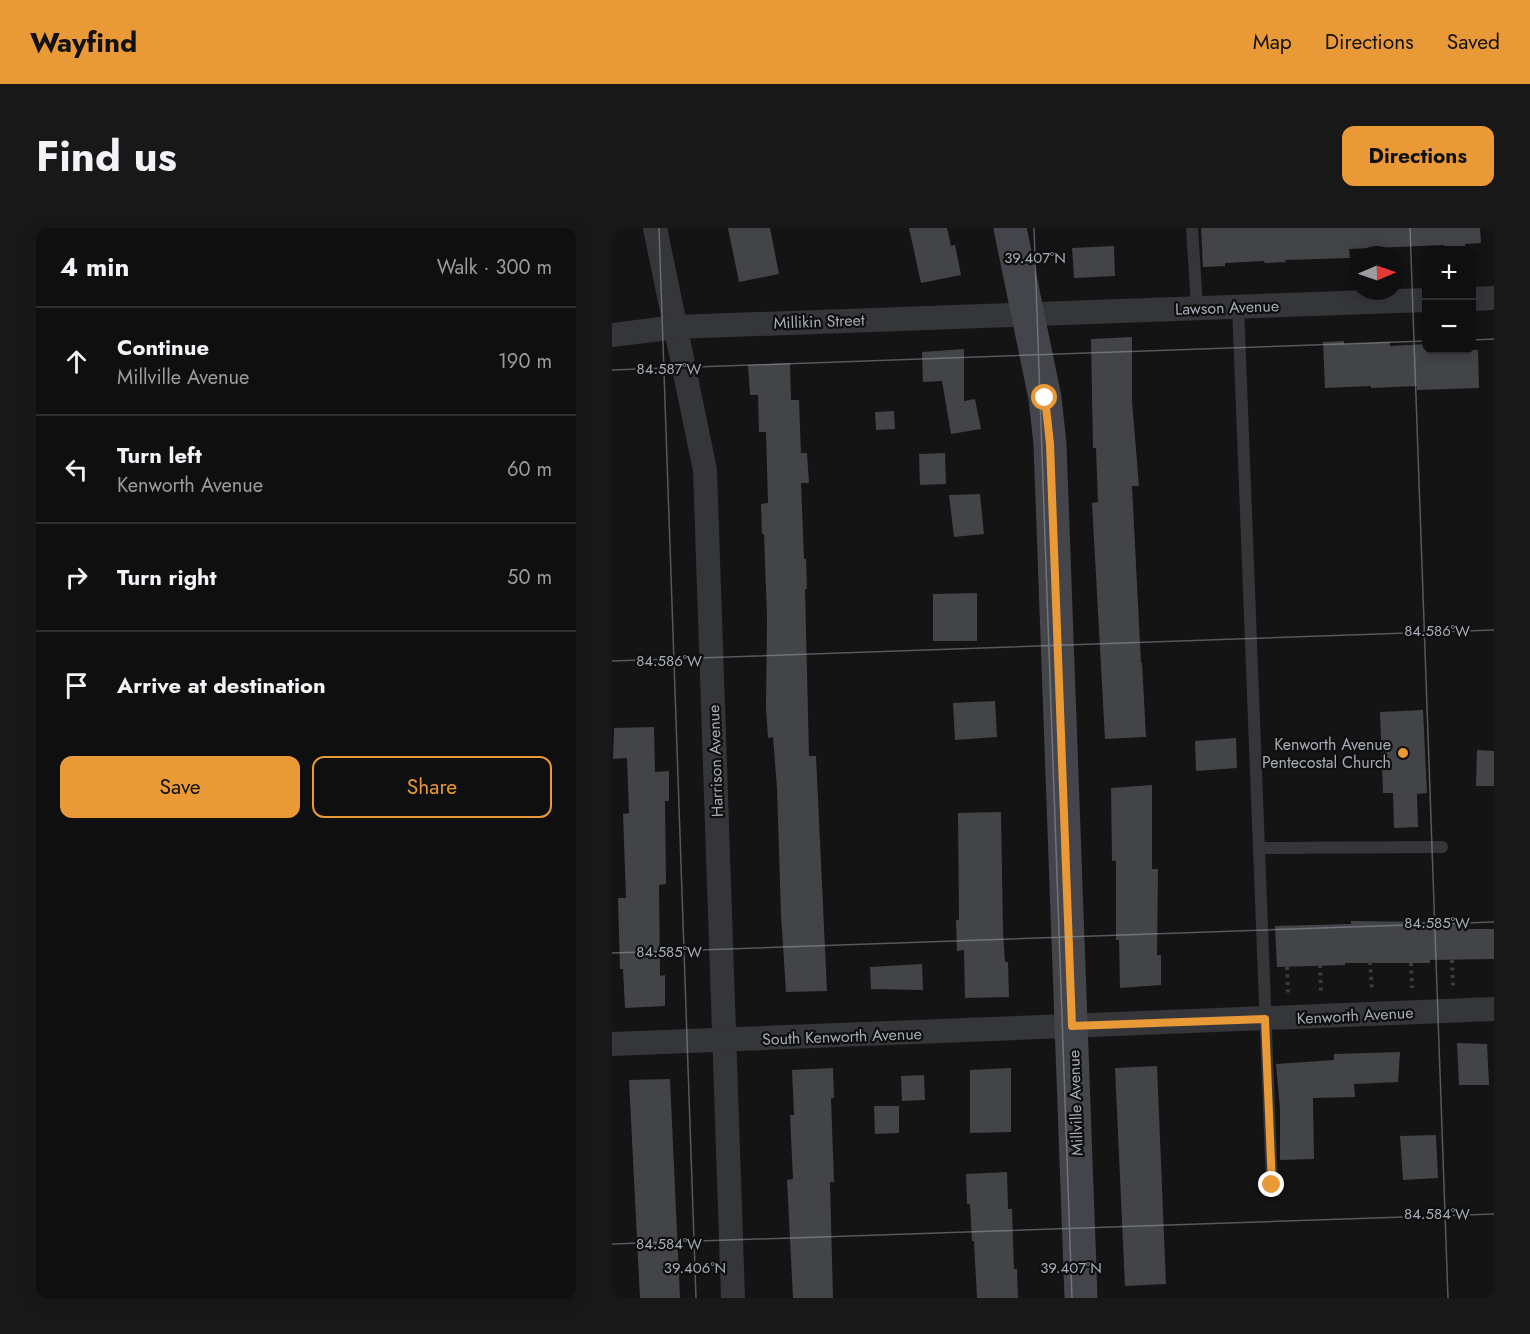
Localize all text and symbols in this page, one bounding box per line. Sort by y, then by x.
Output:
text: Wayfind [30,22,137,63]
text: Map [1253,27,1292,57]
text: Directions [1325,27,1414,57]
text: Saved [1447,27,1500,57]
text: Find us [36,126,177,187]
button: Directions [1342,126,1494,186]
north arrow [1350,246,1404,300]
map controls [1422,246,1476,354]
button: + [1422,246,1476,300]
text: 39.407°N [1004,247,1066,269]
text: 4 min [60,248,129,286]
text: Walk · 300 m [437,253,552,282]
street label: Lawson Avenue [1175,294,1279,321]
button: − [1422,300,1476,354]
street label: Millikin Street [773,308,865,335]
text: Continue [117,331,209,363]
icon: ahead [60,345,93,378]
text: 190 m [498,347,552,376]
text: 84.587°W [637,358,702,380]
text: Millville Avenue [117,363,249,392]
route start [1031,384,1057,410]
text: Turn left [117,439,202,471]
icon: left [60,453,93,486]
text: 60 m [507,455,552,484]
text: Kenworth Avenue [117,471,263,500]
icon: right [60,561,93,594]
text: Turn right [117,561,217,593]
text: 50 m [507,563,552,592]
text: 84.586°W [1404,620,1470,642]
text: 84.586°W [636,650,702,672]
icon: arrive [60,669,93,702]
text: Arrive at destination [117,669,326,701]
street label: Harrison Avenue [702,704,729,818]
place label: Kenworth Avenue Pentecostal Church [1262,733,1391,774]
marker: Kenworth Avenue Pentecostal Church [1396,746,1410,760]
button: Save [60,756,300,818]
button: Share [312,756,552,818]
text: 84.585°W [1404,912,1470,934]
text: 84.585°W [636,941,702,963]
street label: Kenworth Avenue [1296,1001,1414,1030]
street label: South Kenworth Avenue [762,1022,922,1051]
street label: Millville Avenue [1062,1050,1089,1156]
route end [1258,1171,1284,1197]
text: 84.584°W [1404,1203,1470,1225]
text: 84.584°W [636,1233,702,1255]
text: 39.406°N [664,1257,726,1279]
text: 39.407°N [1040,1257,1102,1279]

